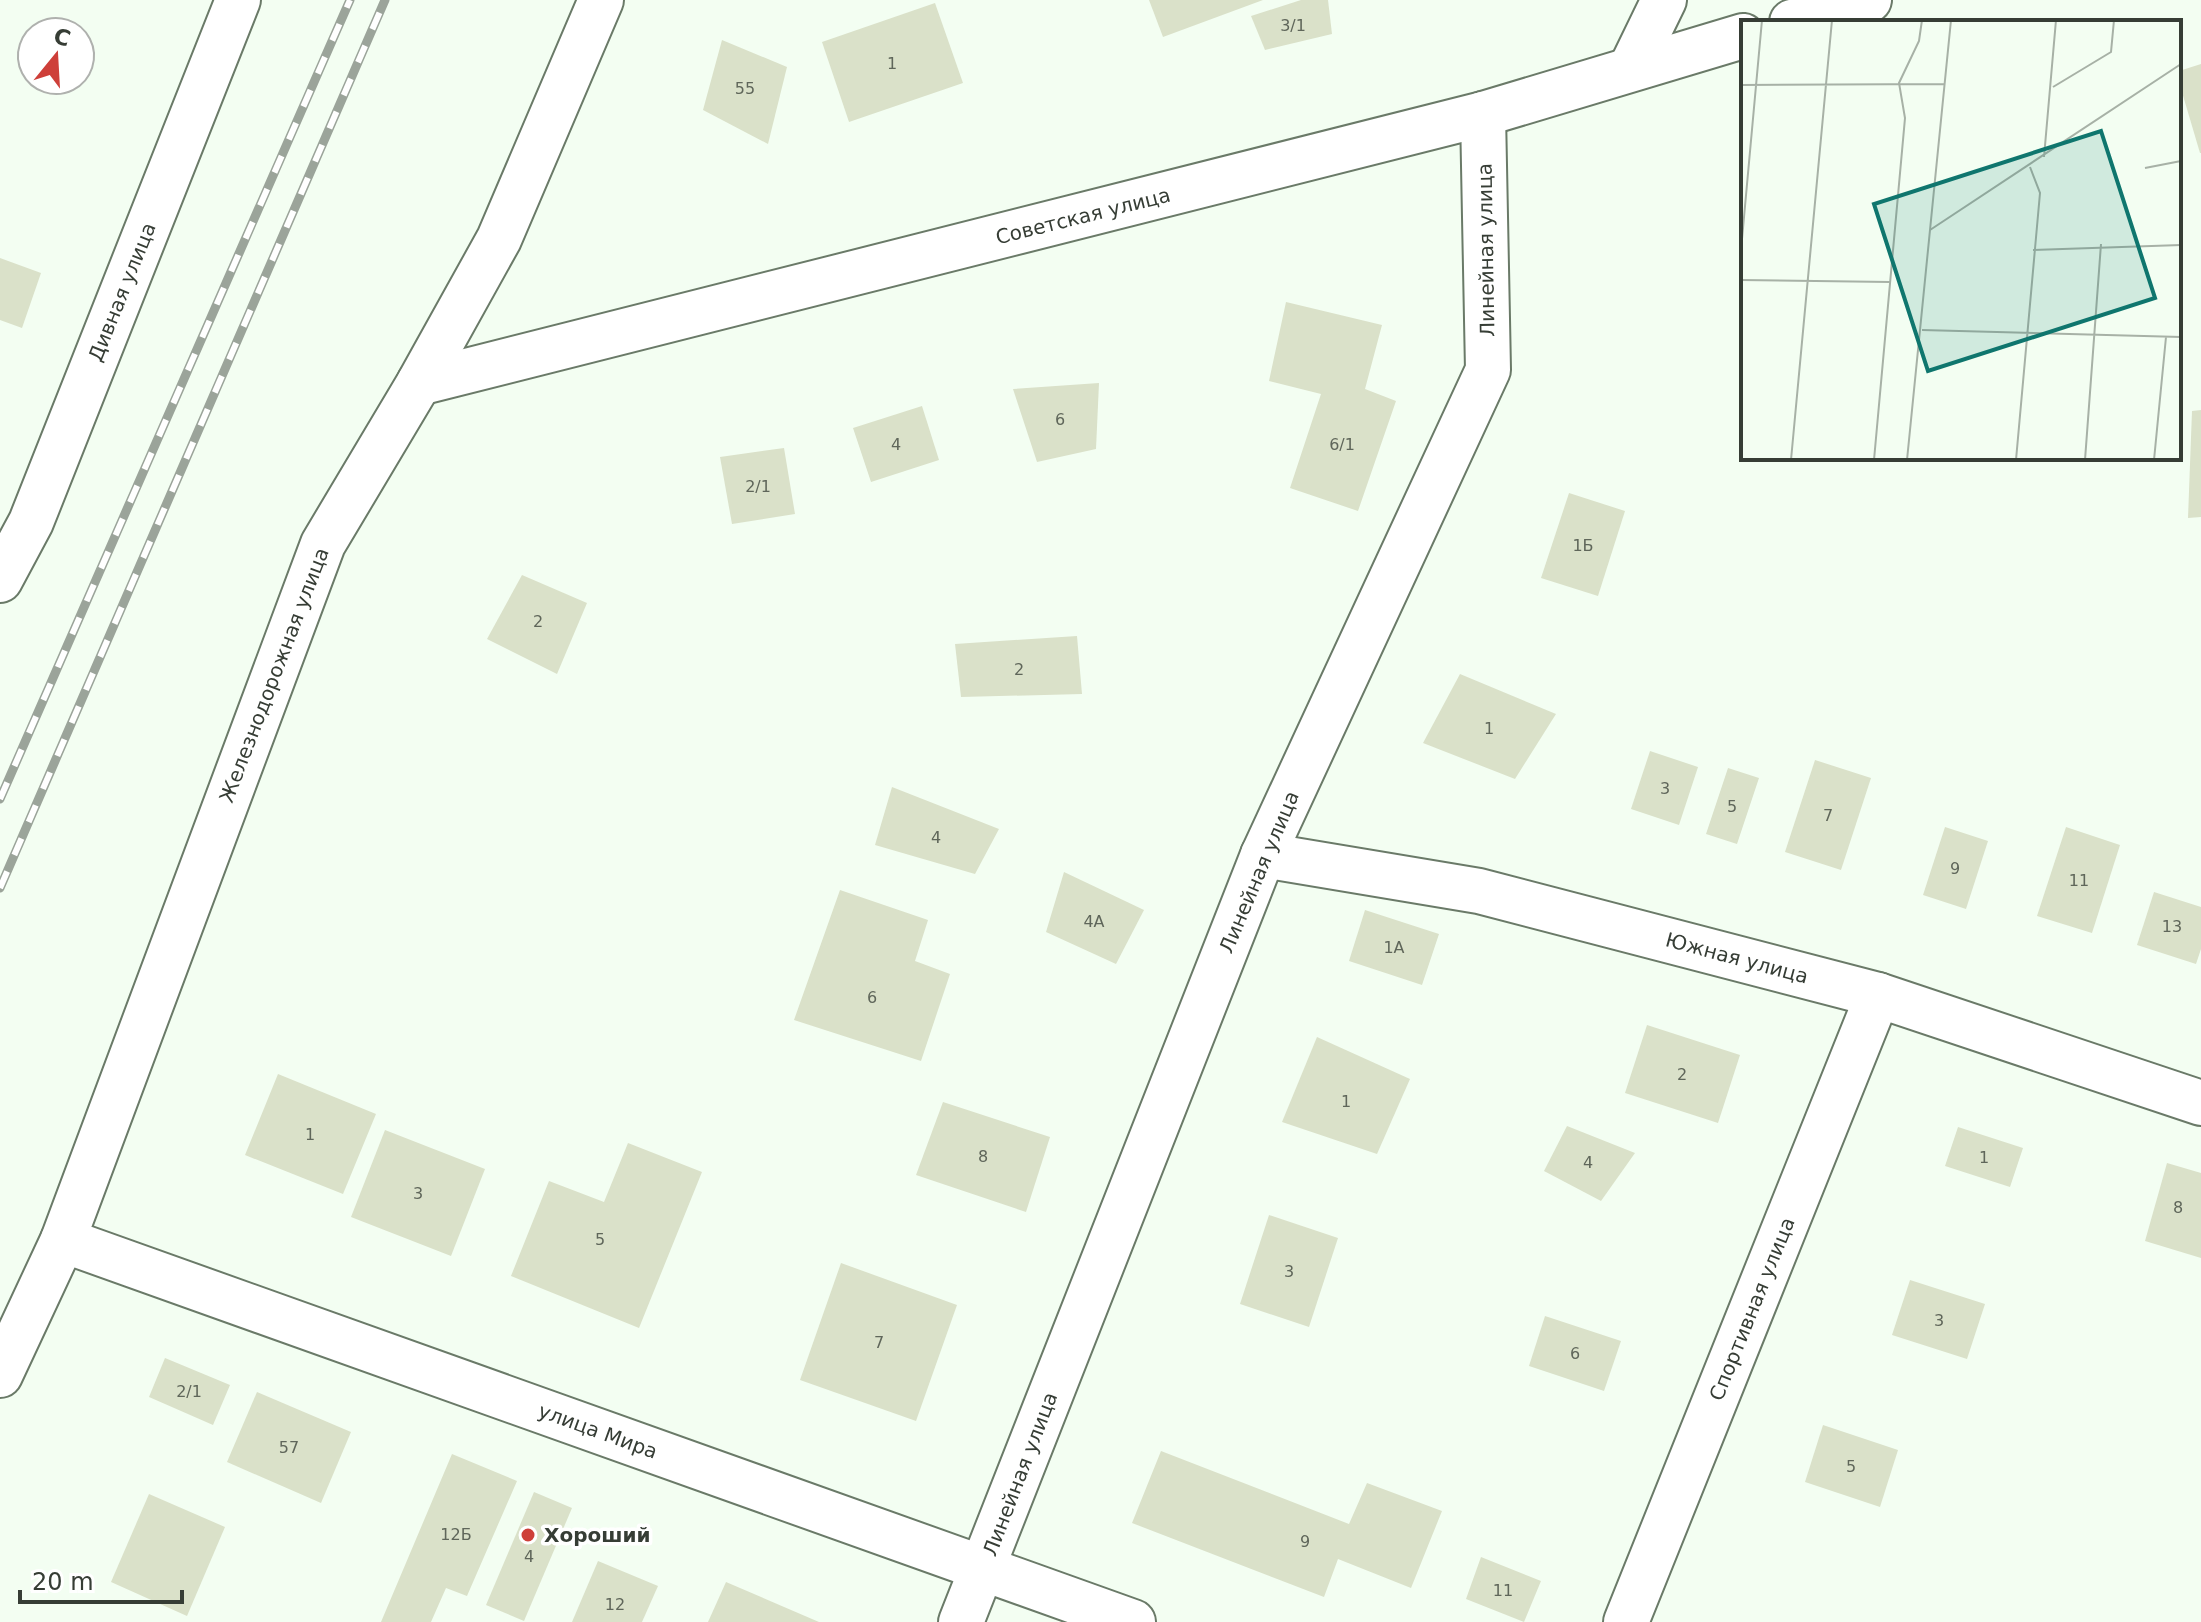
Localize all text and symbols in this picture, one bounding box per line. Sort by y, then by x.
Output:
north arrow [16,16,96,96]
house number: 3/1 [1280,16,1306,35]
inset map [1741,20,2181,460]
text: С [50,23,74,52]
house number: 1 [887,54,897,73]
house number: 55 [735,79,755,98]
street label: Линейная улица [1472,163,1500,337]
street label: Советская улица [993,183,1173,249]
street label: Дивная улица [83,219,161,365]
house number: 6 [1055,410,1065,429]
house number: 4 [891,435,901,454]
house number: 6/1 [1329,435,1355,454]
house number: 2/1 [745,477,771,496]
house number: 1Б [1572,536,1594,555]
street label: Железнодорожная улица [214,544,334,806]
house number: 2 [533,612,543,631]
house number: 2 [1014,660,1024,679]
house number: 1 [1484,719,1494,738]
house number: 3 [1660,779,1670,798]
street label: Линейная улица [1214,787,1304,957]
house number: 5 [1727,797,1737,816]
house number: 7 [1823,806,1833,825]
house number: 4 [931,828,941,847]
house number: 9 [1950,859,1960,878]
house number: 11 [2069,871,2089,890]
house number: 4А [1083,912,1105,931]
house number: 13 [2162,917,2182,936]
street label: Южная улица [1663,927,1811,989]
house number: 1А [1383,938,1405,957]
house number: 6 [867,988,877,1007]
house number: 2 [1677,1065,1687,1084]
house number: 1 [1341,1092,1351,1111]
house number: 1 [305,1125,315,1144]
house number: 8 [978,1147,988,1166]
house number: 1 [1979,1148,1989,1167]
house number: 4 [1583,1153,1593,1172]
house number: 3 [413,1184,423,1203]
house number: 8 [2173,1198,2183,1217]
street label: Спортивная улица [1704,1214,1800,1404]
house number: 5 [595,1230,605,1249]
house number: 3 [1284,1262,1294,1281]
house number: 3 [1934,1311,1944,1330]
house number: 7 [874,1333,884,1352]
house number: 6 [1570,1344,1580,1363]
house number: 2/1 [176,1382,202,1401]
street label: Линейная улица [978,1389,1062,1559]
street label: улица Мира [535,1398,661,1464]
house number: 57 [279,1438,299,1457]
house number: 5 [1846,1457,1856,1476]
place label: Хороший [544,1523,650,1547]
house number: 12Б [440,1525,472,1544]
marker: Хороший [519,1526,537,1544]
house number: 9 [1300,1532,1310,1551]
house number: 4 [524,1547,534,1566]
scale bar [20,1554,182,1604]
text: 20 m [32,1568,94,1596]
house number: 11 [1493,1581,1513,1600]
house number: 12 [605,1595,625,1614]

